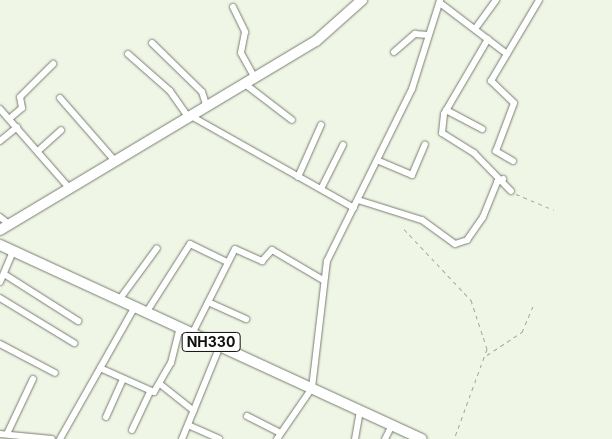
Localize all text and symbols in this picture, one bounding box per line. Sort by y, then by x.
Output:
road number: NH330 [181,331,241,354]

